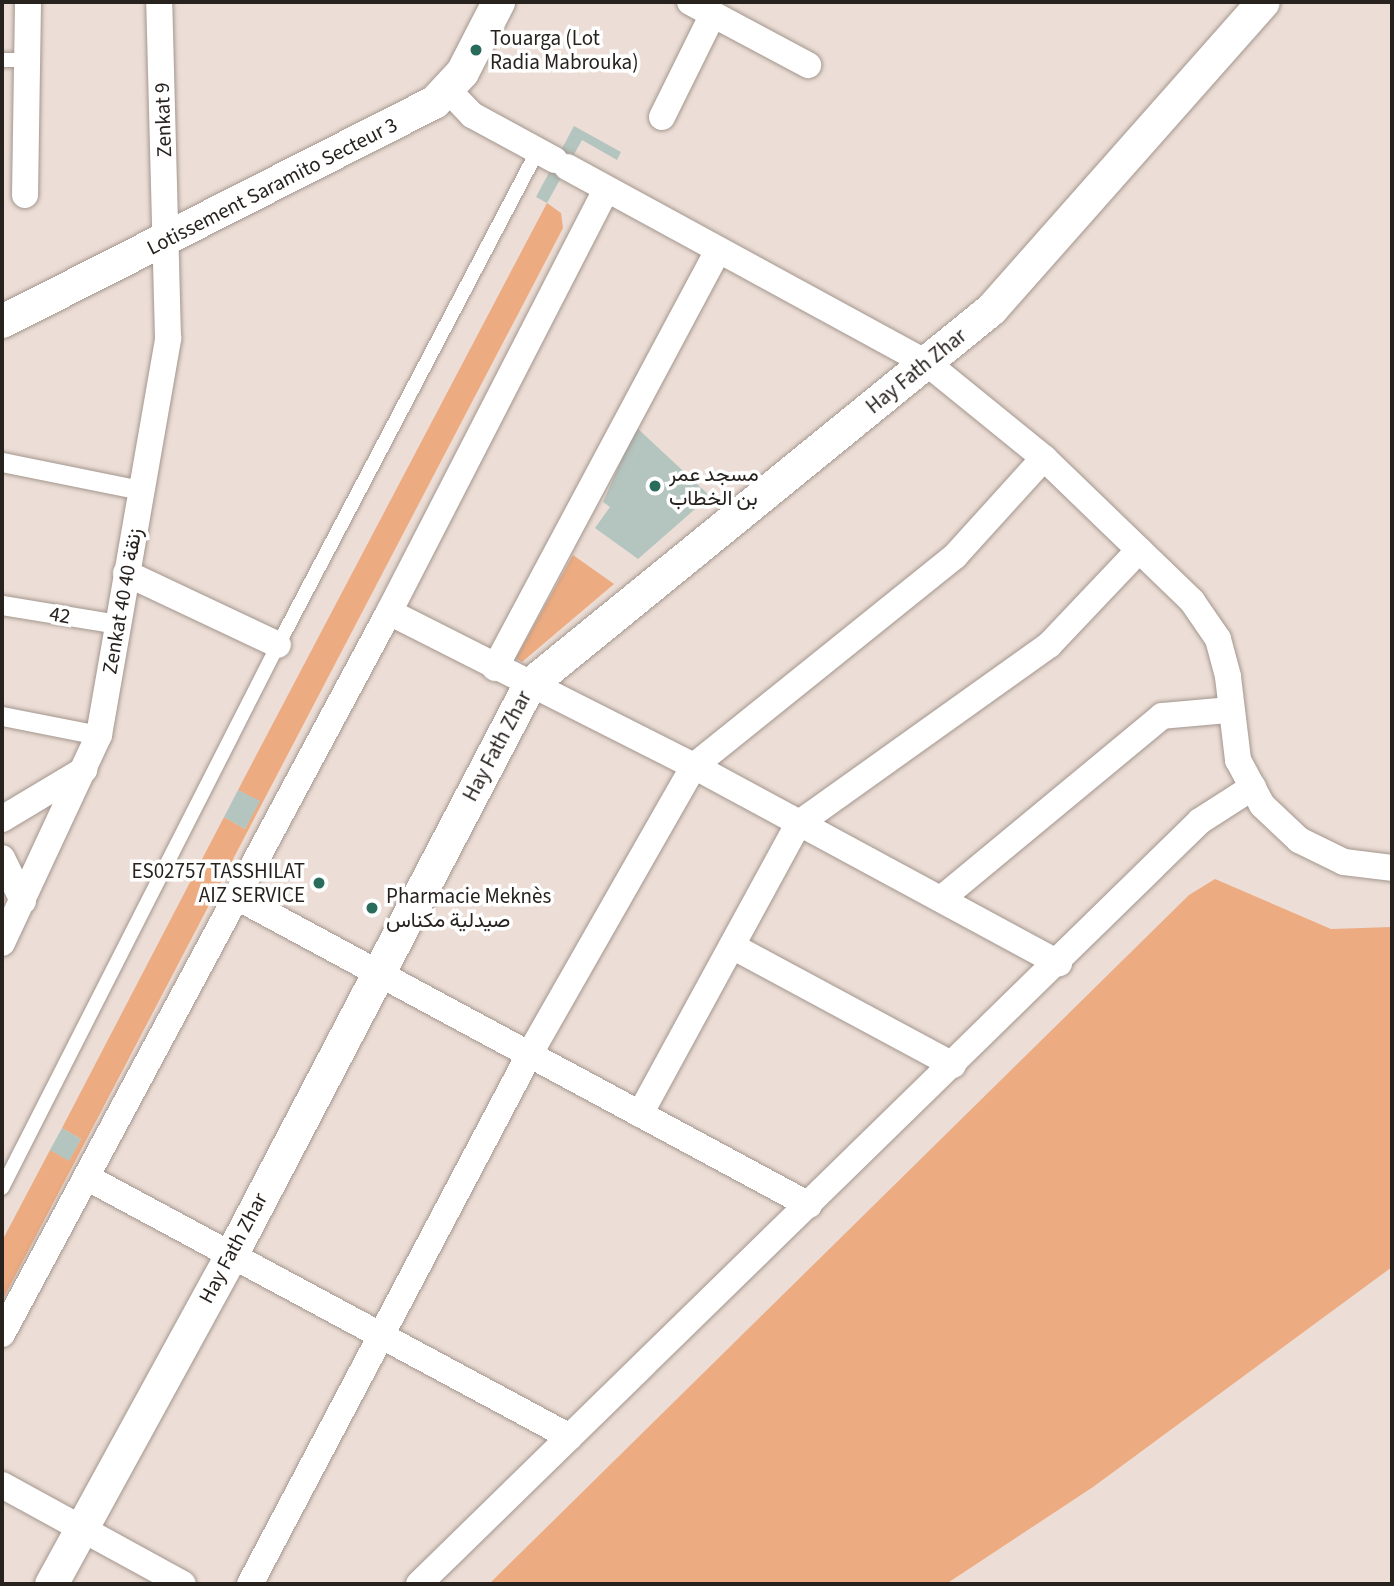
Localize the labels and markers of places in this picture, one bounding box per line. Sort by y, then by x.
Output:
place label: Touarga (Lot Radia Mabrouka) [490,25,639,75]
marker: Touarga (Lot Radia Mabrouka) [468,42,484,58]
place label: مسجد عمر بن الخطاب [669,461,759,511]
marker: مسجد عمر بن الخطاب [647,478,663,494]
place label: ES02757 TASSHILAT AIZ SERVICE [131,858,305,908]
marker: ES02757 TASSHILAT AIZ SERVICE [311,875,327,891]
place label: Pharmacie Meknès صيدلية مكناس [386,883,551,933]
marker: Pharmacie Meknès صيدلية مكناس [364,900,380,916]

